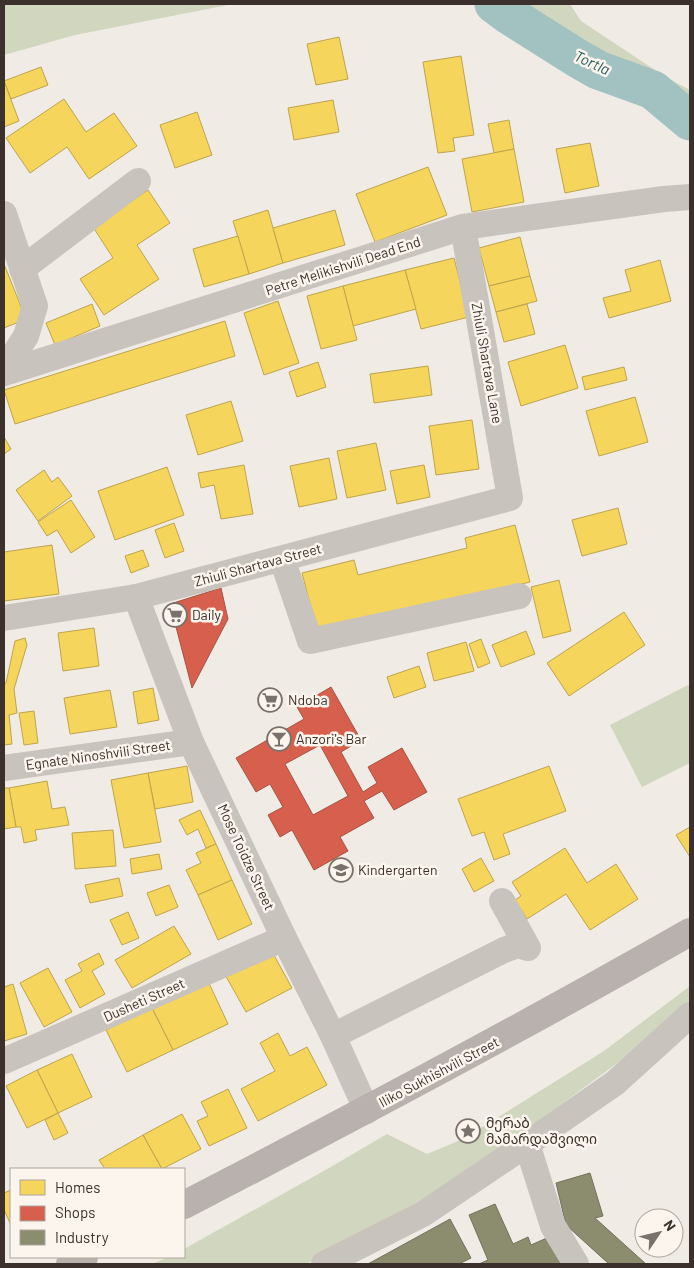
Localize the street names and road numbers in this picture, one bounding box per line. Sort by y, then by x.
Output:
street label: Petre Melikishvili Dead End [263,232,422,299]
street label: Zhiuli Shartava Lane [468,301,507,425]
street label: Zhiuli Shartava Street [192,539,323,590]
street label: Egnate Ninoshvili Street [24,736,171,773]
street label: Mose Toidze Street [214,801,278,913]
street label: Dusheti Street [101,974,187,1025]
street label: Iliko Sukhishvili Street [376,1033,502,1110]

